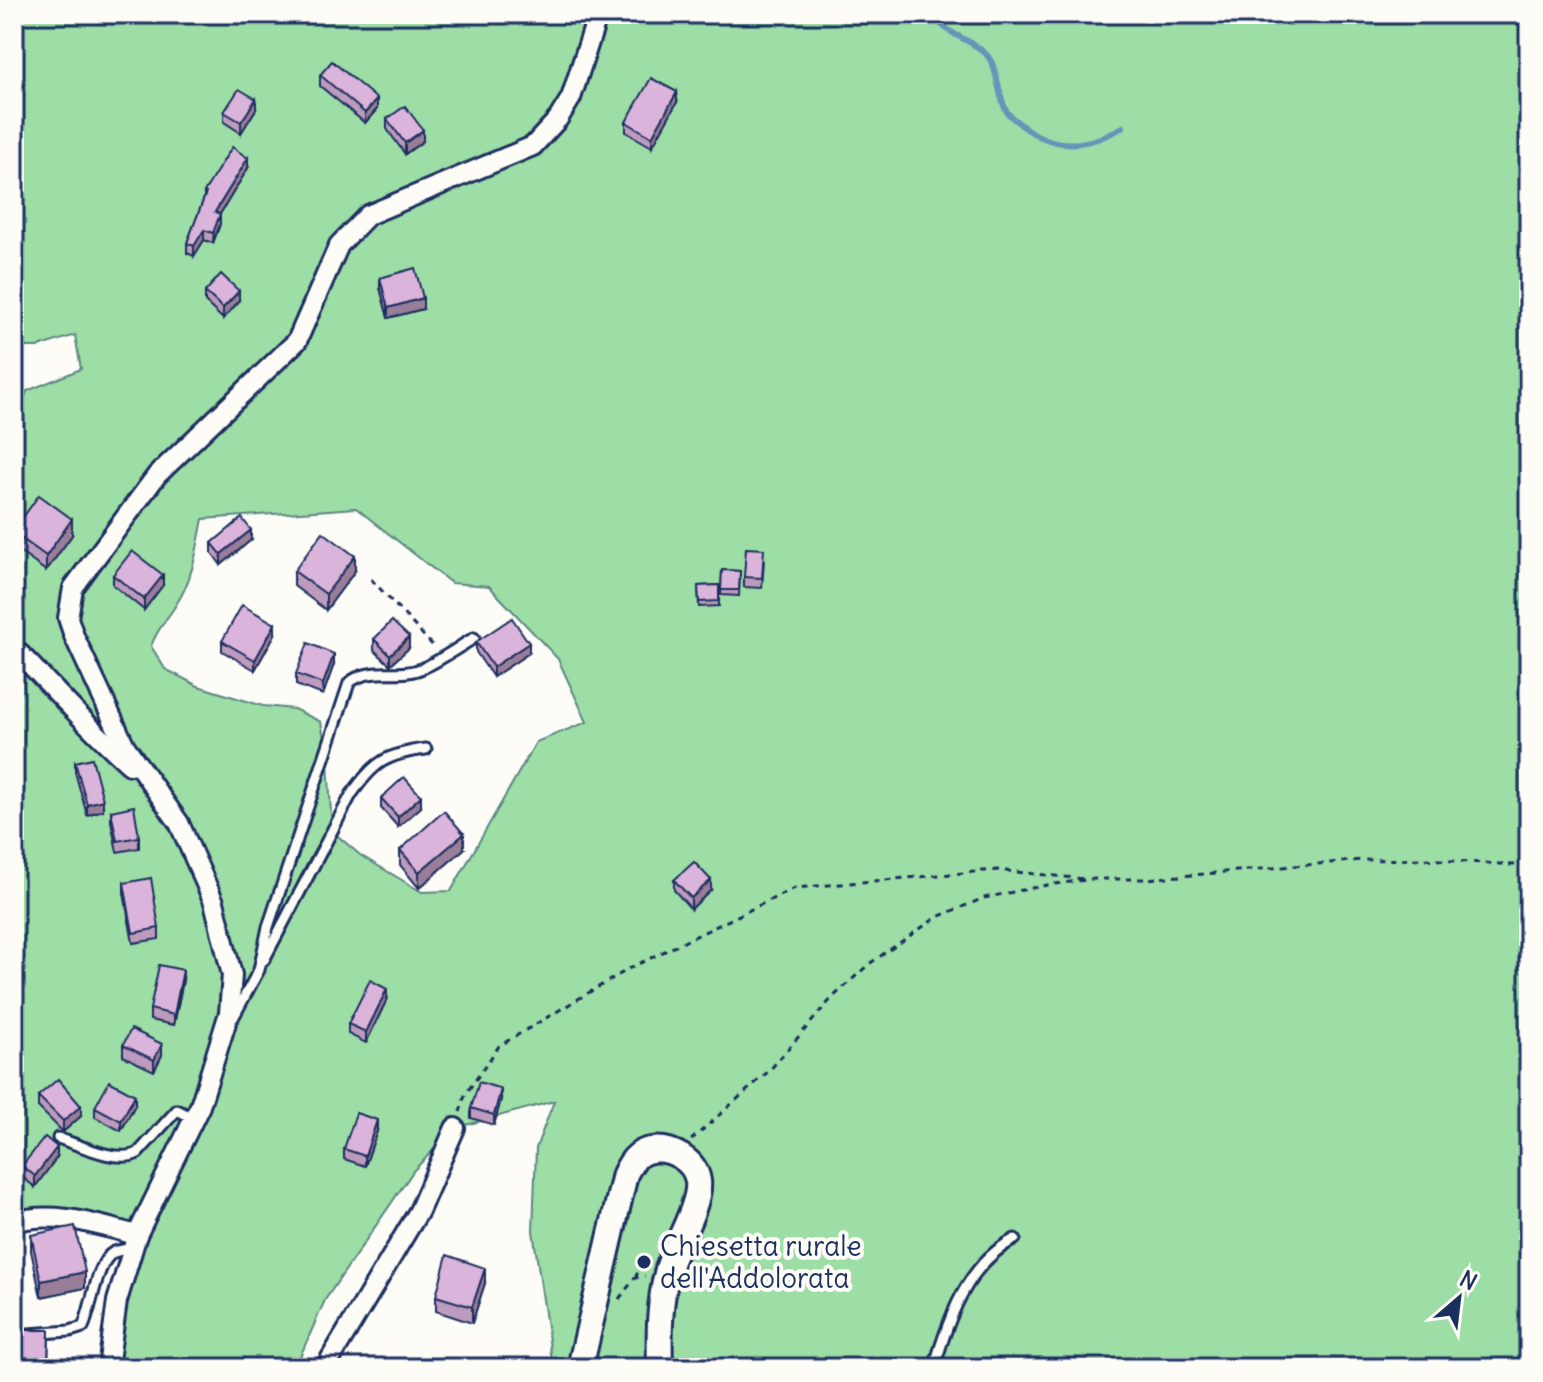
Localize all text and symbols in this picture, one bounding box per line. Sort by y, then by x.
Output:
place label: Chiesetta rurale dell'Addolorata [660,1228,862,1296]
marker: Chiesetta rurale dell'Addolorata [635,1253,653,1271]
north arrow [1419,1258,1499,1338]
text: N [1455,1264,1482,1296]

